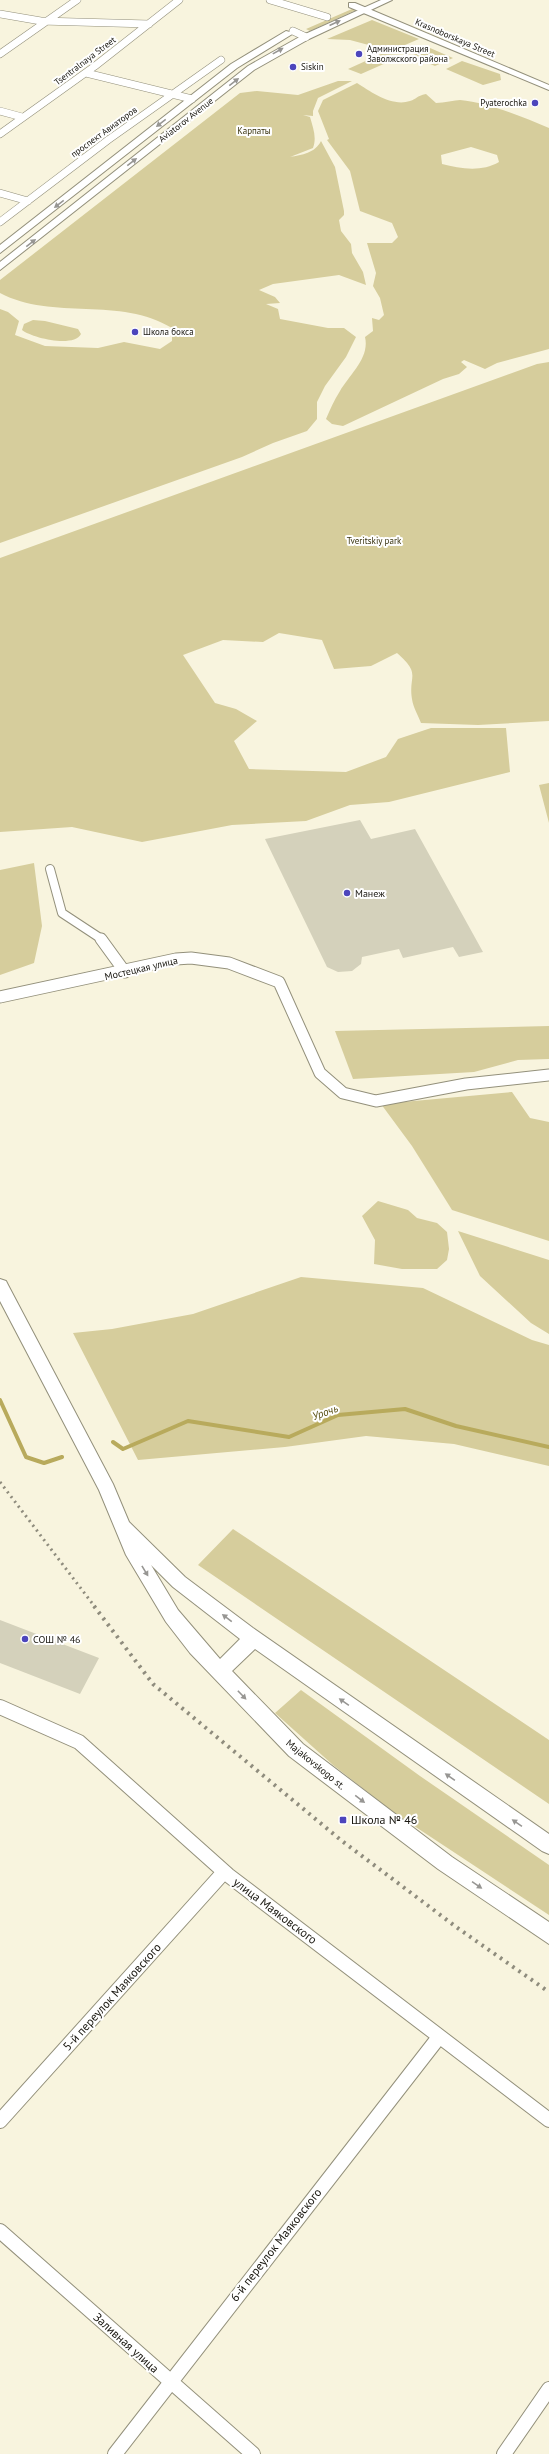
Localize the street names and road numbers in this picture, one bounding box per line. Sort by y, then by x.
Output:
street label: Krasnoborskaya Street [414,16,497,59]
street label: Tsentralnaya Street [52,34,118,87]
street label: Aviatorov Avenue [156,95,215,144]
street label: проспект Авиаторов [68,104,139,159]
street label: Мостецкая улица [103,954,179,983]
street label: Majakovskogo st. [283,1736,348,1792]
street label: улица Маяковского [230,1874,320,1947]
street label: 5-й переулок Маяковского [59,1940,164,2054]
street label: 6-й переулок Маяковского [227,2185,325,2304]
street label: Заливная улица [91,2309,162,2376]

